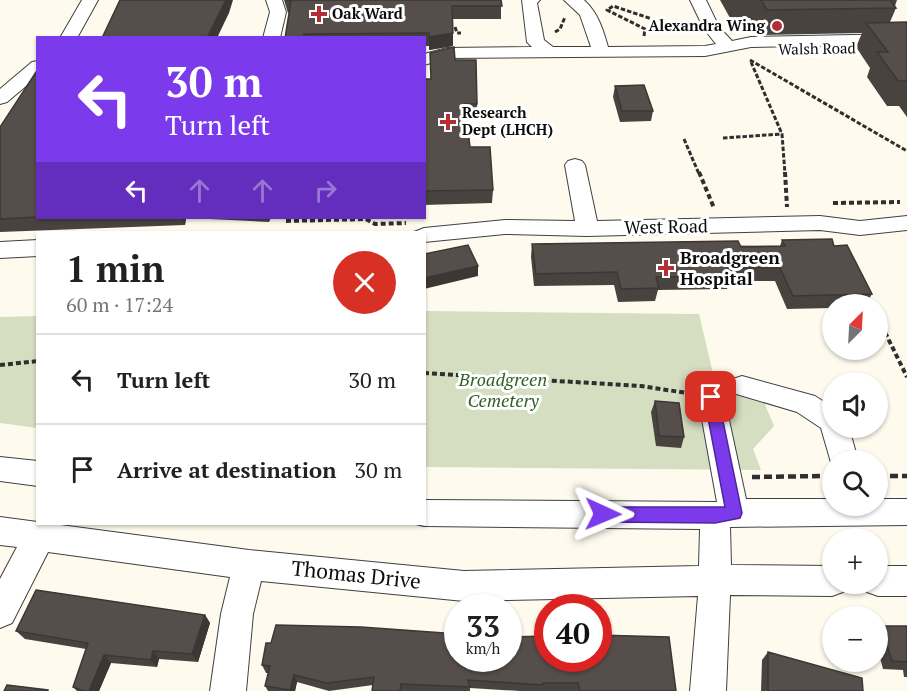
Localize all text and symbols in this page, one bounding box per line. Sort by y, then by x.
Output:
place label: Oak Ward [332,3,403,23]
marker: Oak Ward [310,5,328,23]
place label: Alexandra Wing [648,15,766,35]
marker: Alexandra Wing [770,19,784,33]
street label: Walsh Road [778,37,856,59]
text: 30 m [165,53,263,109]
icon: left [66,60,144,138]
place label: Research Dept (LHCH) [462,102,553,139]
text: Turn left [165,107,270,143]
marker: Research Dept (LHCH) [439,113,457,131]
icon: left [120,174,153,207]
icon: ahead [183,174,216,207]
icon: ahead [246,174,279,207]
icon: right [309,174,342,207]
street label: West Road [624,213,708,239]
text: 1 min [66,245,164,292]
place label: Broadgreen Hospital [680,245,780,290]
button: close [333,251,396,314]
marker: Broadgreen Hospital [657,259,675,277]
text: 60 m · 17:24 [66,291,173,318]
north arrow [822,294,888,360]
map controls [822,294,888,672]
icon: left [66,363,99,396]
text: Turn left [117,365,210,394]
text: 30 m [348,365,396,394]
park label: Broadgreen Cemetery [458,367,547,412]
pin [685,371,736,422]
button: sound [822,372,888,438]
icon: arrive [694,380,727,413]
button: search [822,450,888,516]
icon: arrive [66,453,99,486]
text: Arrive at destination [117,455,336,484]
text: 30 m [354,455,402,484]
position arrow [571,482,635,546]
button: + [822,528,888,594]
street label: Thomas Drive [290,553,422,595]
speed limit sign: 40 [534,594,612,672]
text: 33 [466,606,500,646]
button: − [822,606,888,672]
text: km/h [466,638,500,658]

